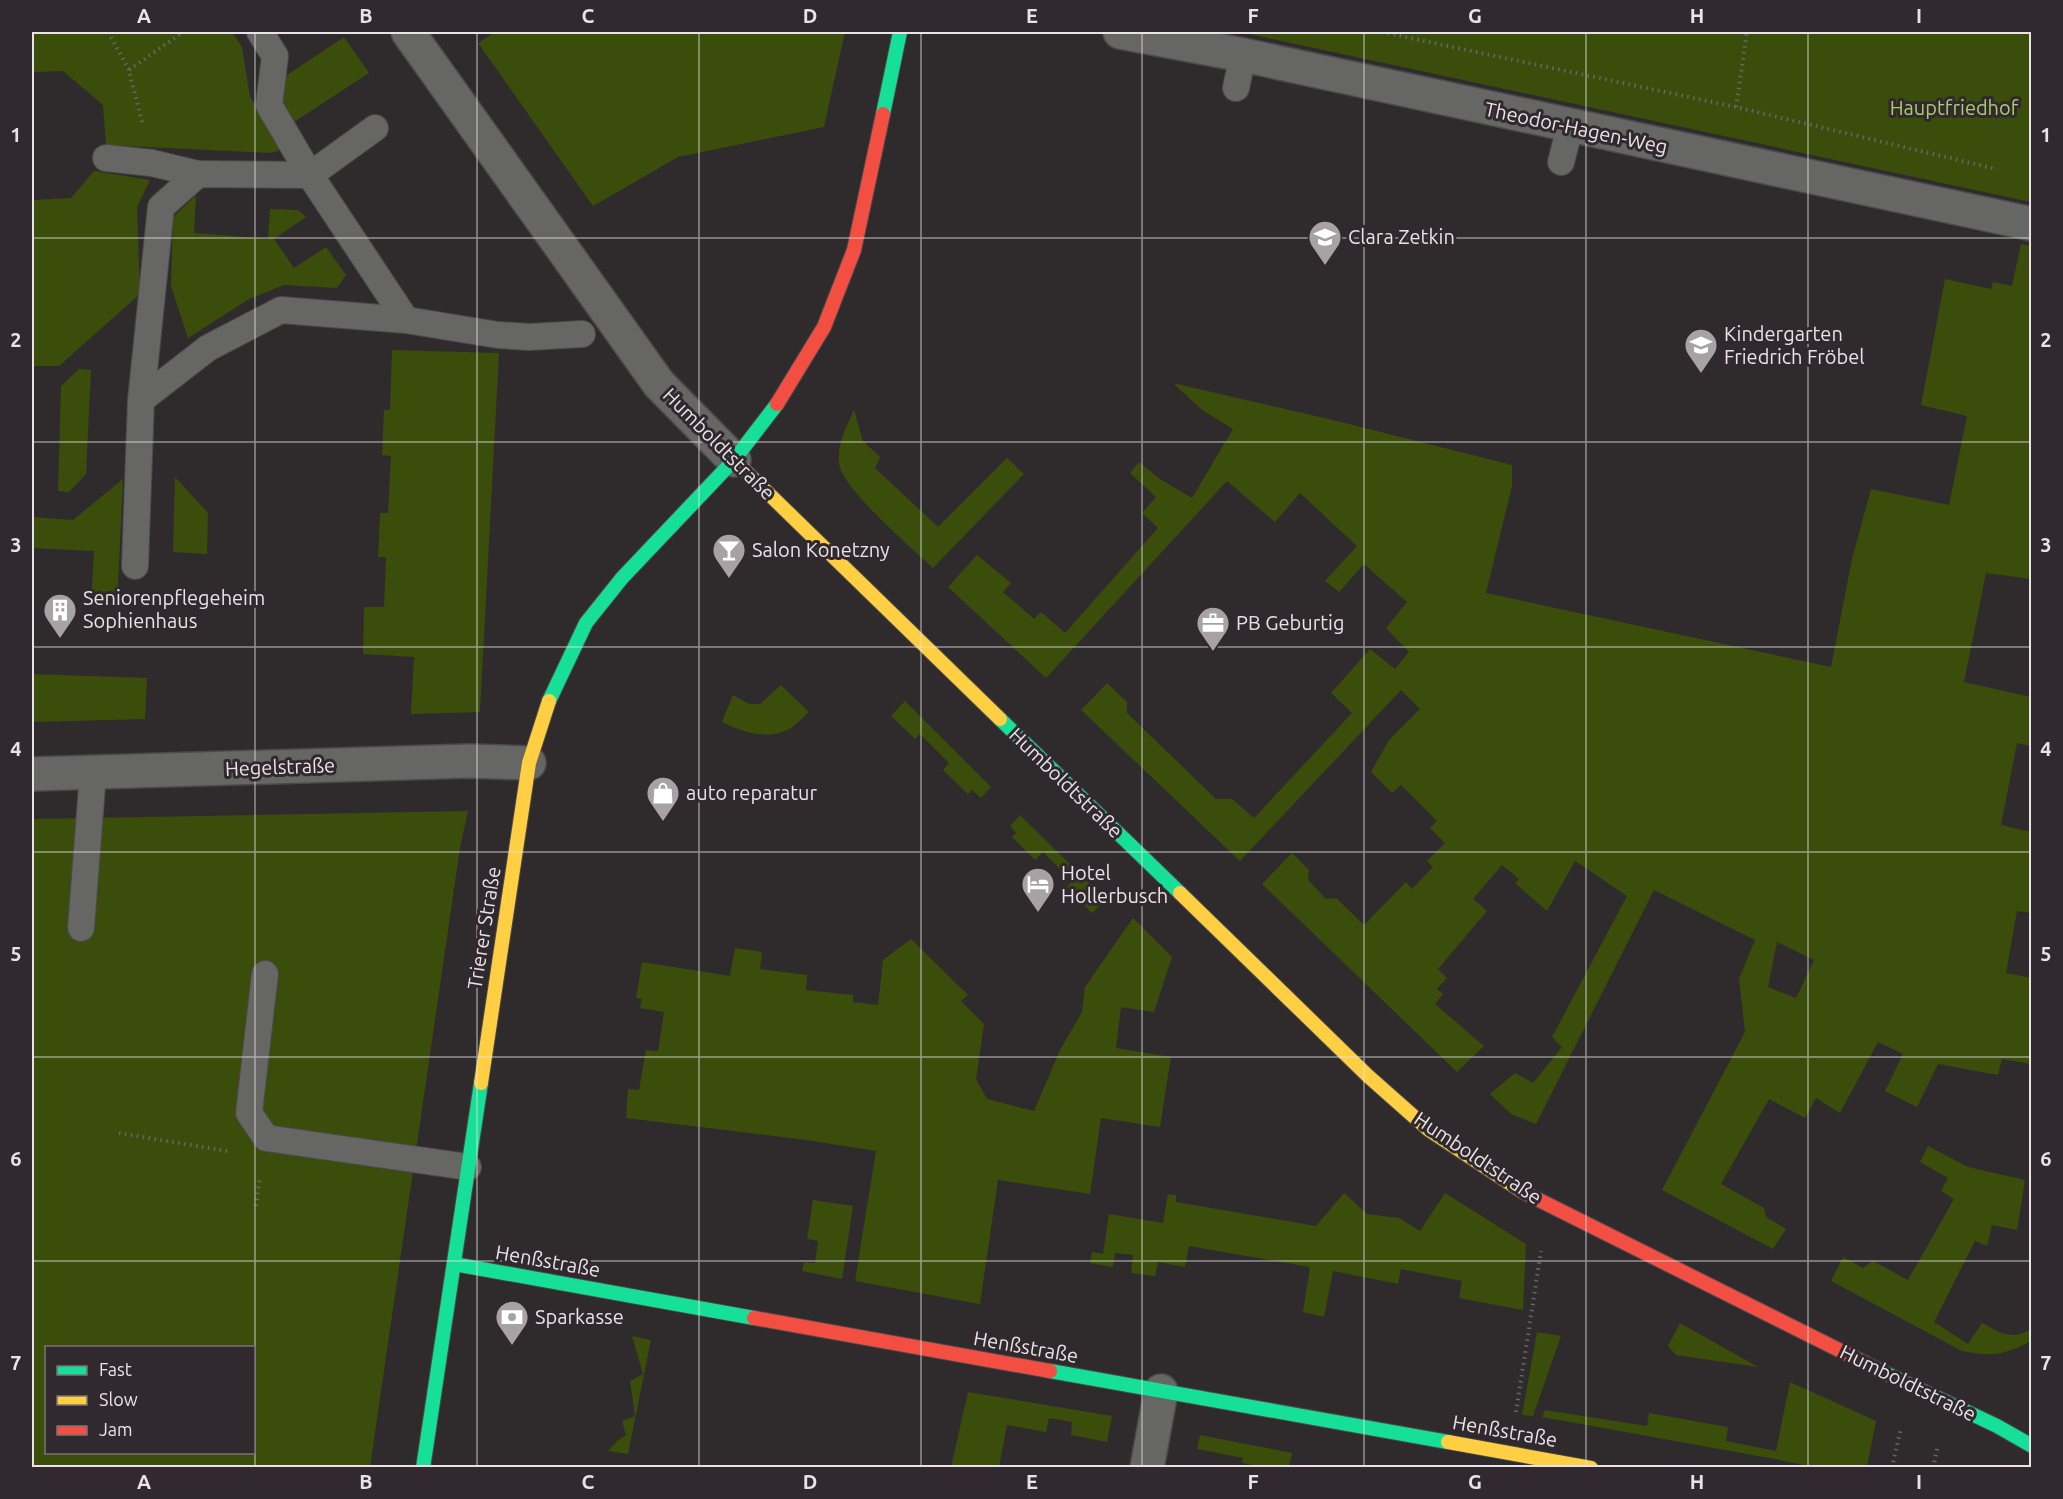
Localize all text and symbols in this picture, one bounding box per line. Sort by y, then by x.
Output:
text: A [137,4,151,27]
text: B [359,4,373,27]
text: C [582,4,595,27]
text: D [803,4,817,27]
text: E [1026,4,1038,27]
text: F [1247,4,1259,27]
text: G [1468,4,1482,27]
text: H [1690,4,1704,27]
text: I [1916,4,1922,27]
park label: Hauptfriedhof [1890,96,2019,119]
street label: Theodor-Hagen-Weg [1483,97,1670,158]
text: 1 [10,123,22,146]
text: 1 [2040,123,2052,146]
school or university icon: Clara Zetkin [1307,219,1343,266]
place label: Clara Zetkin [1348,225,1455,248]
place label: Kindergarten Friedrich Fröbel [1724,322,1865,368]
school or university icon: Kindergarten Friedrich Fröbel [1683,327,1719,374]
text: 2 [10,328,22,351]
text: 2 [2040,328,2052,351]
street label: Humboldtstraße [659,383,780,504]
bar icon: Salon Konetzny [711,532,747,579]
text: 3 [10,533,22,556]
text: 3 [2040,533,2052,556]
place label: Salon Konetzny [752,538,890,561]
place label: Seniorenpflegeheim Sophienhaus [83,586,265,632]
building icon: Seniorenpflegeheim Sophienhaus [42,592,78,639]
office icon: PB Geburtig [1195,605,1231,652]
place label: PB Geburtig [1236,611,1344,634]
street label: Humboldtstraße [1005,723,1128,842]
text: 4 [10,737,22,760]
text: 4 [2040,737,2052,760]
street label: Hegelstraße [224,753,335,780]
shop icon: auto reparatur [645,775,681,822]
place label: auto reparatur [686,781,817,804]
place label: Hotel Hollerbusch [1061,861,1168,907]
street label: Trierer Straße [462,865,505,991]
hotel icon: Hotel Hollerbusch [1020,866,1056,913]
text: 5 [10,942,22,965]
text: 5 [2040,942,2052,965]
street label: Humboldtstraße [1410,1107,1546,1209]
text: 6 [10,1147,22,1170]
text: 6 [2040,1147,2052,1170]
street label: Henßstraße [494,1240,602,1281]
bank icon: Sparkasse [494,1299,530,1346]
place label: Sparkasse [535,1305,624,1328]
street label: Henßstraße [972,1326,1080,1367]
street label: Humboldtstraße [1837,1340,1980,1425]
legend [45,1346,255,1454]
text: 7 [10,1351,22,1374]
text: 7 [2040,1351,2052,1374]
text: Fast [99,1359,132,1379]
text: Slow [99,1389,138,1409]
street label: Henßstraße [1451,1410,1559,1451]
text: Jam [99,1419,133,1439]
text: A [137,1470,151,1493]
text: B [359,1470,373,1493]
text: C [582,1470,595,1493]
text: D [803,1470,817,1493]
text: E [1026,1470,1038,1493]
text: F [1247,1470,1259,1493]
text: G [1468,1470,1482,1493]
text: H [1690,1470,1704,1493]
text: I [1916,1470,1922,1493]

